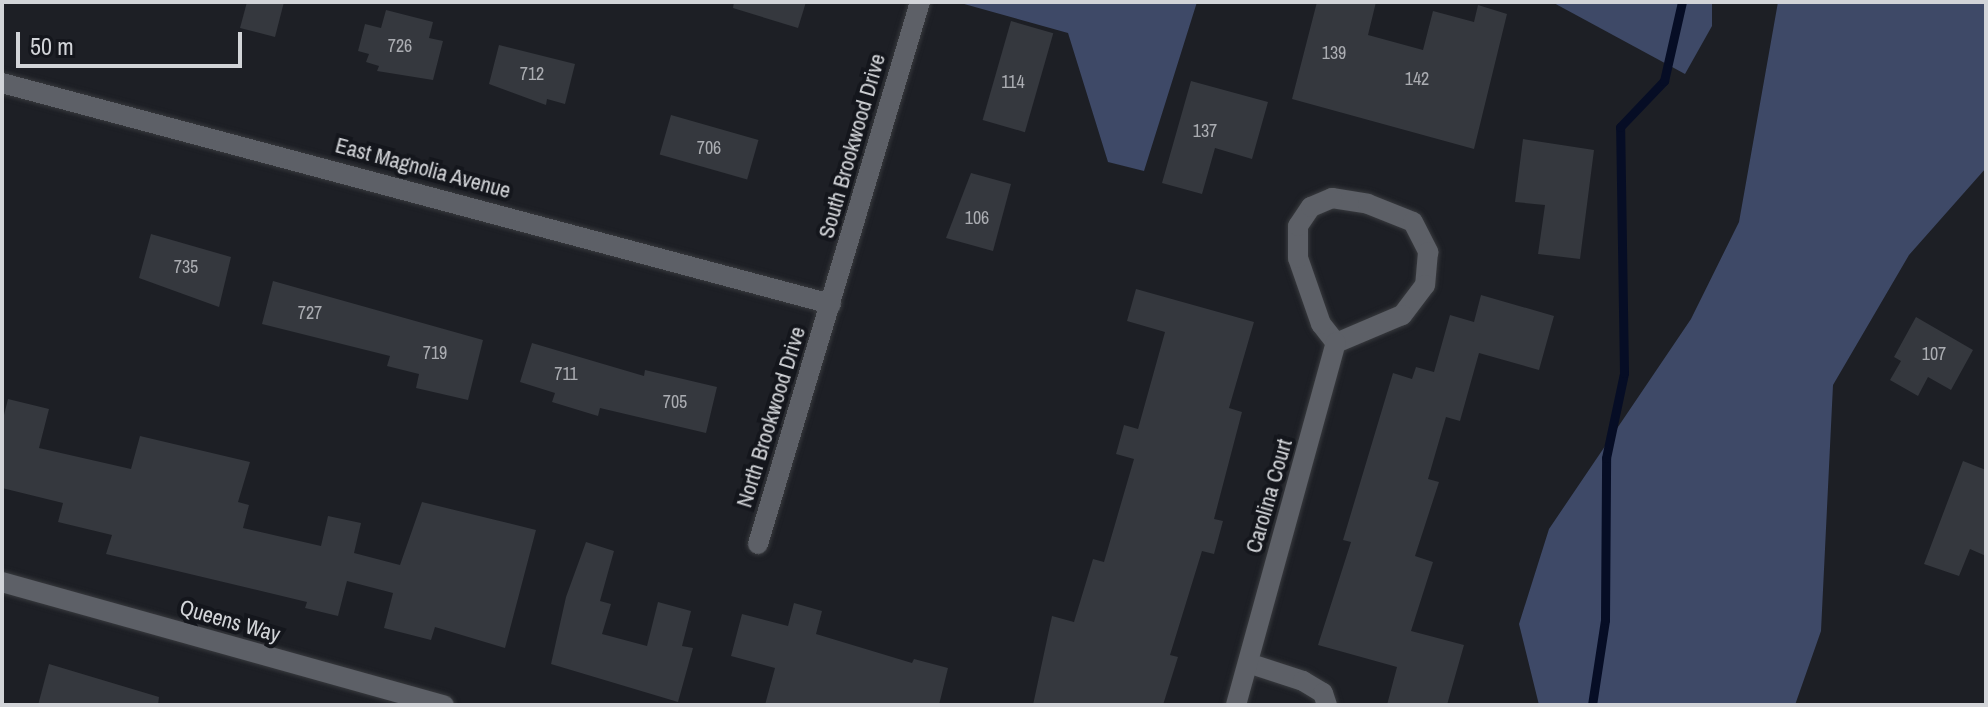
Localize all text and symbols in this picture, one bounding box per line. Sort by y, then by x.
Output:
scale bar [20,16,246,66]
text: 50 m [30,30,74,62]
house number: 726 [388,35,412,57]
house number: 139 [1322,42,1346,64]
street label: South Brookwood Drive [813,51,891,241]
house number: 712 [520,63,544,85]
house number: 142 [1405,68,1429,90]
house number: 114 [1001,71,1025,93]
house number: 137 [1193,120,1217,142]
street label: East Magnolia Avenue [332,132,514,204]
house number: 706 [697,137,721,159]
house number: 106 [965,207,989,229]
house number: 735 [174,256,198,278]
house number: 727 [298,302,322,324]
street label: North Brookwood Drive [731,323,811,511]
house number: 719 [423,342,447,364]
house number: 107 [1922,343,1946,365]
house number: 711 [554,363,578,385]
house number: 705 [663,391,687,413]
street label: Carolina Court [1240,436,1298,556]
street label: Queens Way [177,594,283,648]

